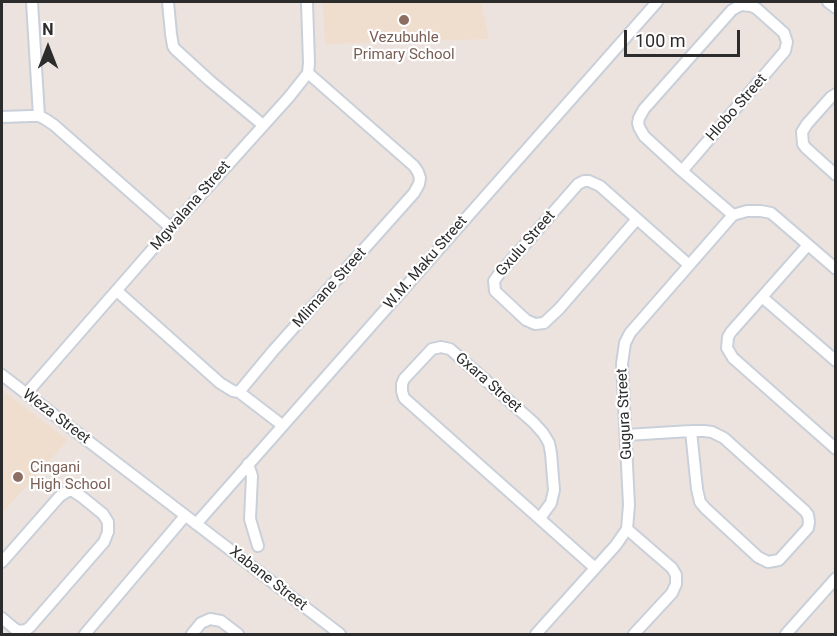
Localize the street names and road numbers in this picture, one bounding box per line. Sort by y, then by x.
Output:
street label: Hlobo Street [703,71,771,145]
street label: Mgwalana Street [147,158,235,254]
street label: Gxulu Street [493,207,559,281]
street label: W.M. Maku Street [381,213,471,313]
street label: Mlimane Street [289,244,371,332]
street label: Gxara Street [451,349,525,417]
street label: Gugura Street [614,368,636,460]
street label: Weza Street [19,386,93,448]
street label: Xabane Street [226,543,310,615]

